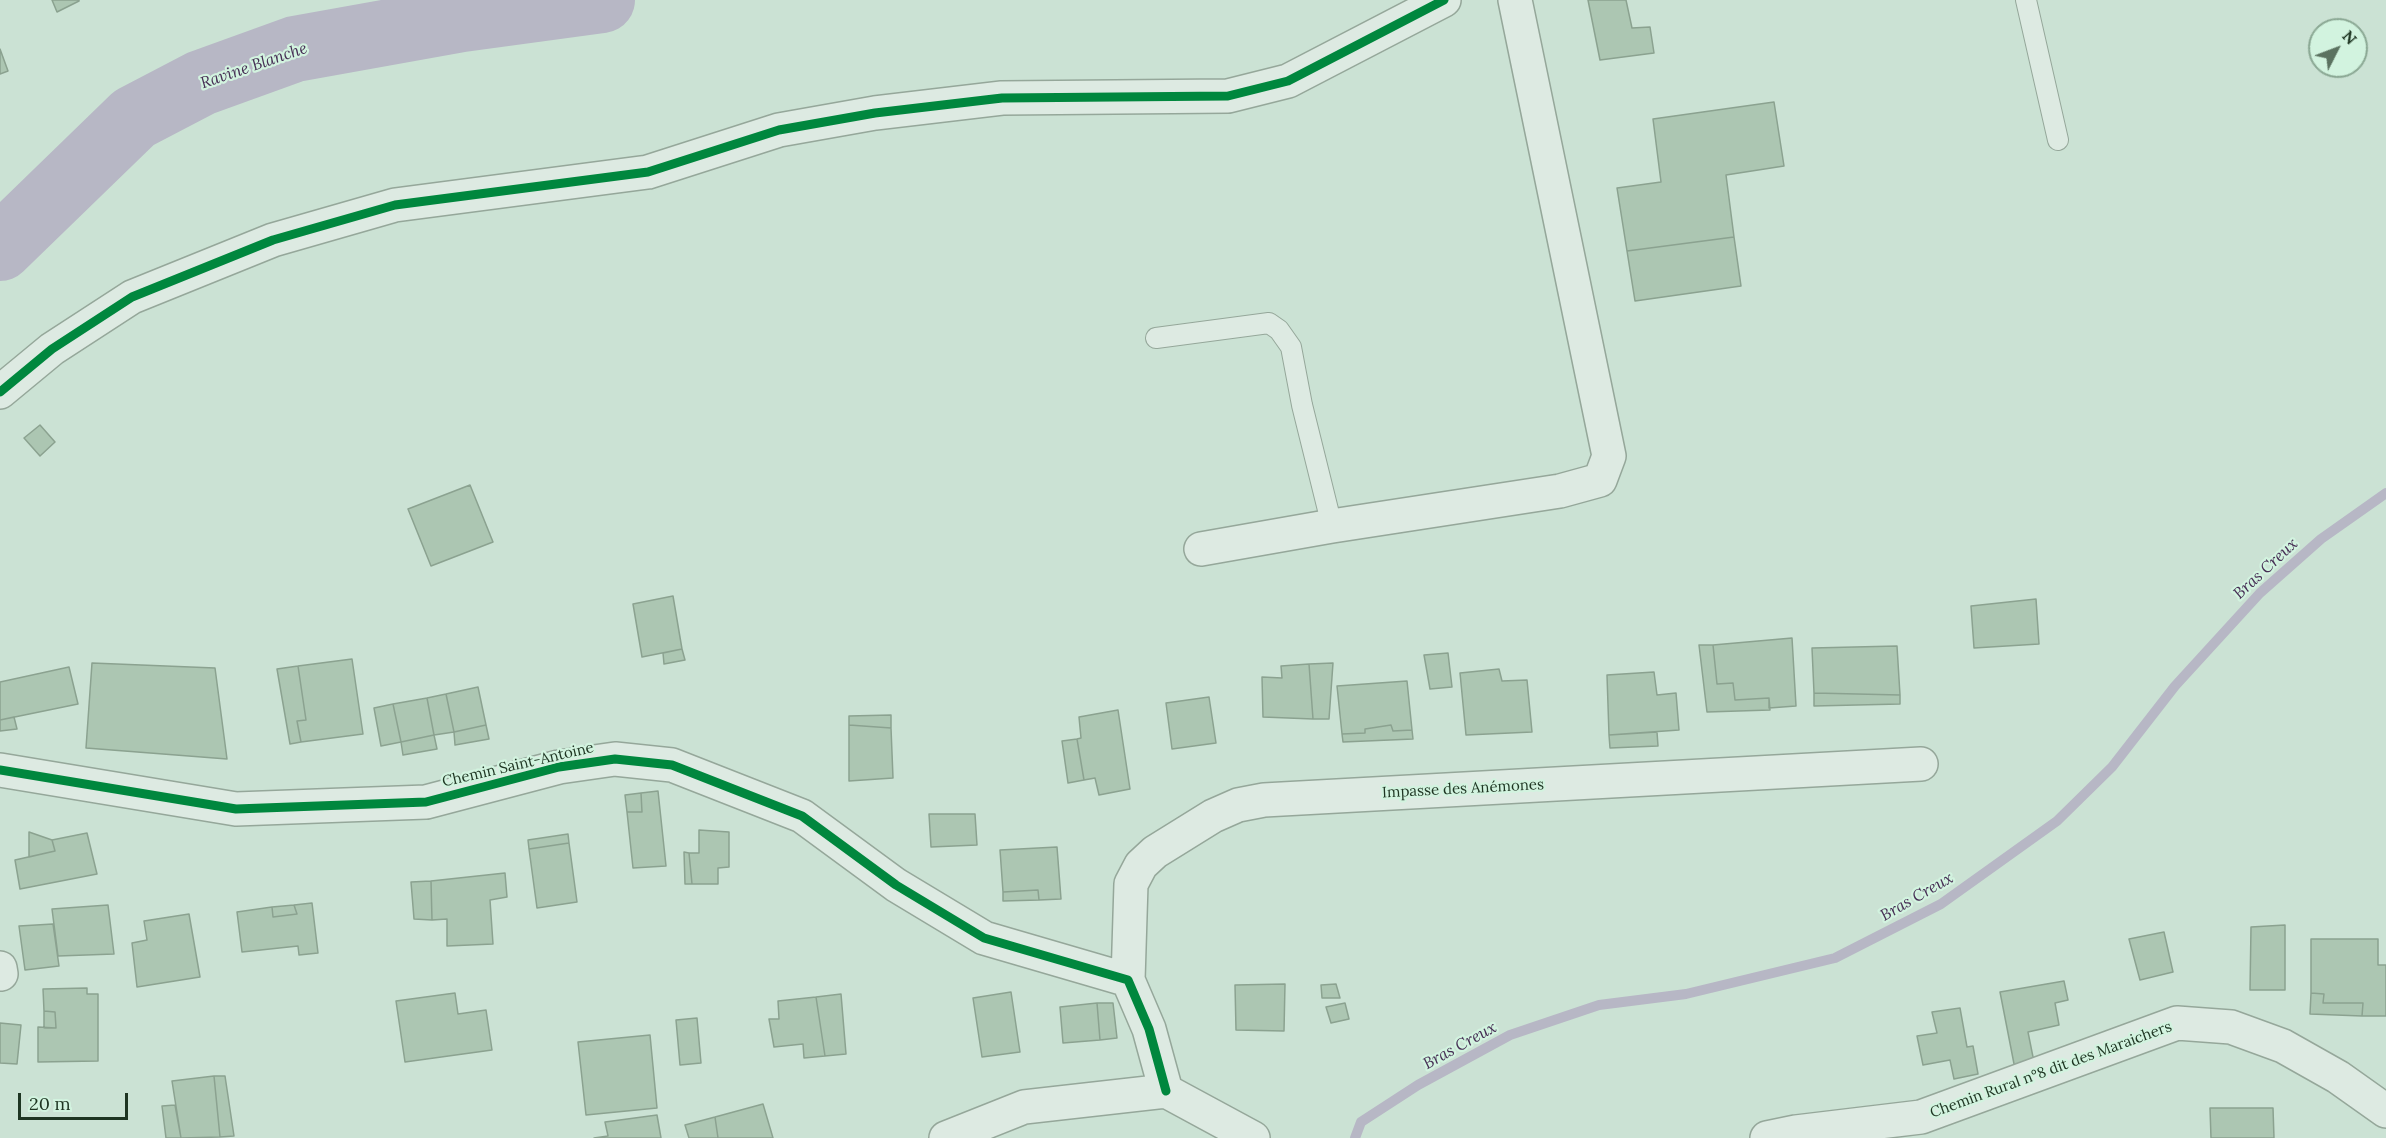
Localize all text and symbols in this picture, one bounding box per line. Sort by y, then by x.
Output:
north arrow [2308,18,2368,78]
text: N [2338,26,2361,49]
water label: Ravine Blanche [198,39,310,93]
water label: Bras Creux [2230,534,2302,604]
street label: Chemin Saint-Antoine [440,739,596,791]
street label: Impasse des Anémones [1382,776,1544,802]
water label: Bras Creux [1877,869,1957,925]
water label: Bras Creux [1420,1018,1500,1074]
street label: Chemin Rural n°8 dit des Maraichers [1928,1018,2174,1122]
scale bar [21,1081,130,1119]
text: 20 m [29,1092,71,1115]

